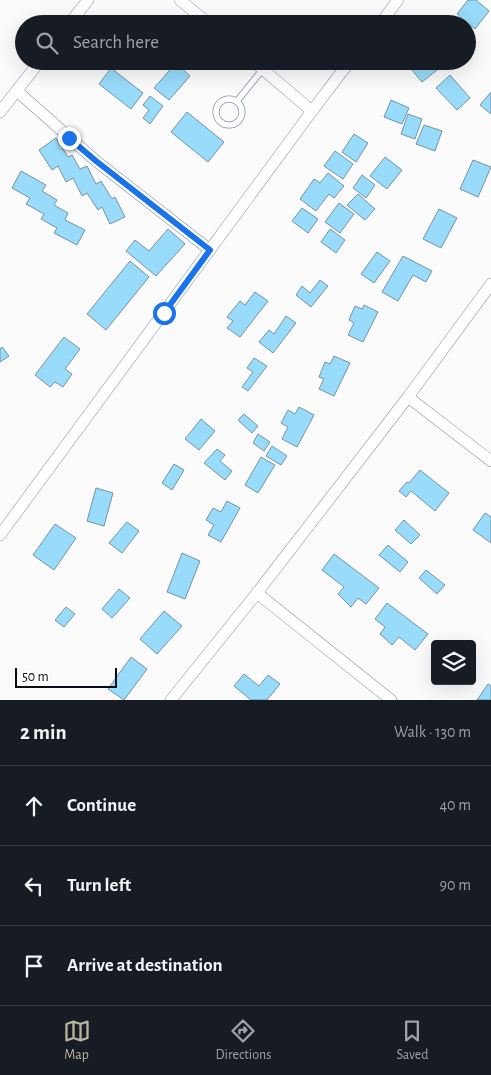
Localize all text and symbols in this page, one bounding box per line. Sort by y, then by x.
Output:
search box [15,15,476,70]
icon: search [33,29,61,57]
text: Search here [73,33,159,52]
route end [58,127,81,150]
route start [153,302,176,325]
map controls [431,640,476,685]
button: layers [431,640,476,685]
scale bar [15,665,118,688]
text: 50 m [22,670,49,684]
text: 2 min [20,722,67,743]
text: Walk · 130 m [394,724,471,740]
icon: ahead [20,792,48,820]
text: Continue [67,796,136,815]
text: 40 m [439,797,471,813]
icon: left [20,872,48,900]
text: Turn left [67,876,131,895]
text: 90 m [440,877,471,893]
icon: arrive [20,952,48,980]
text: Arrive at destination [67,956,223,975]
tab: Map [63,1017,91,1064]
tab: Directions [216,1017,271,1064]
tab: Saved [396,1017,428,1064]

